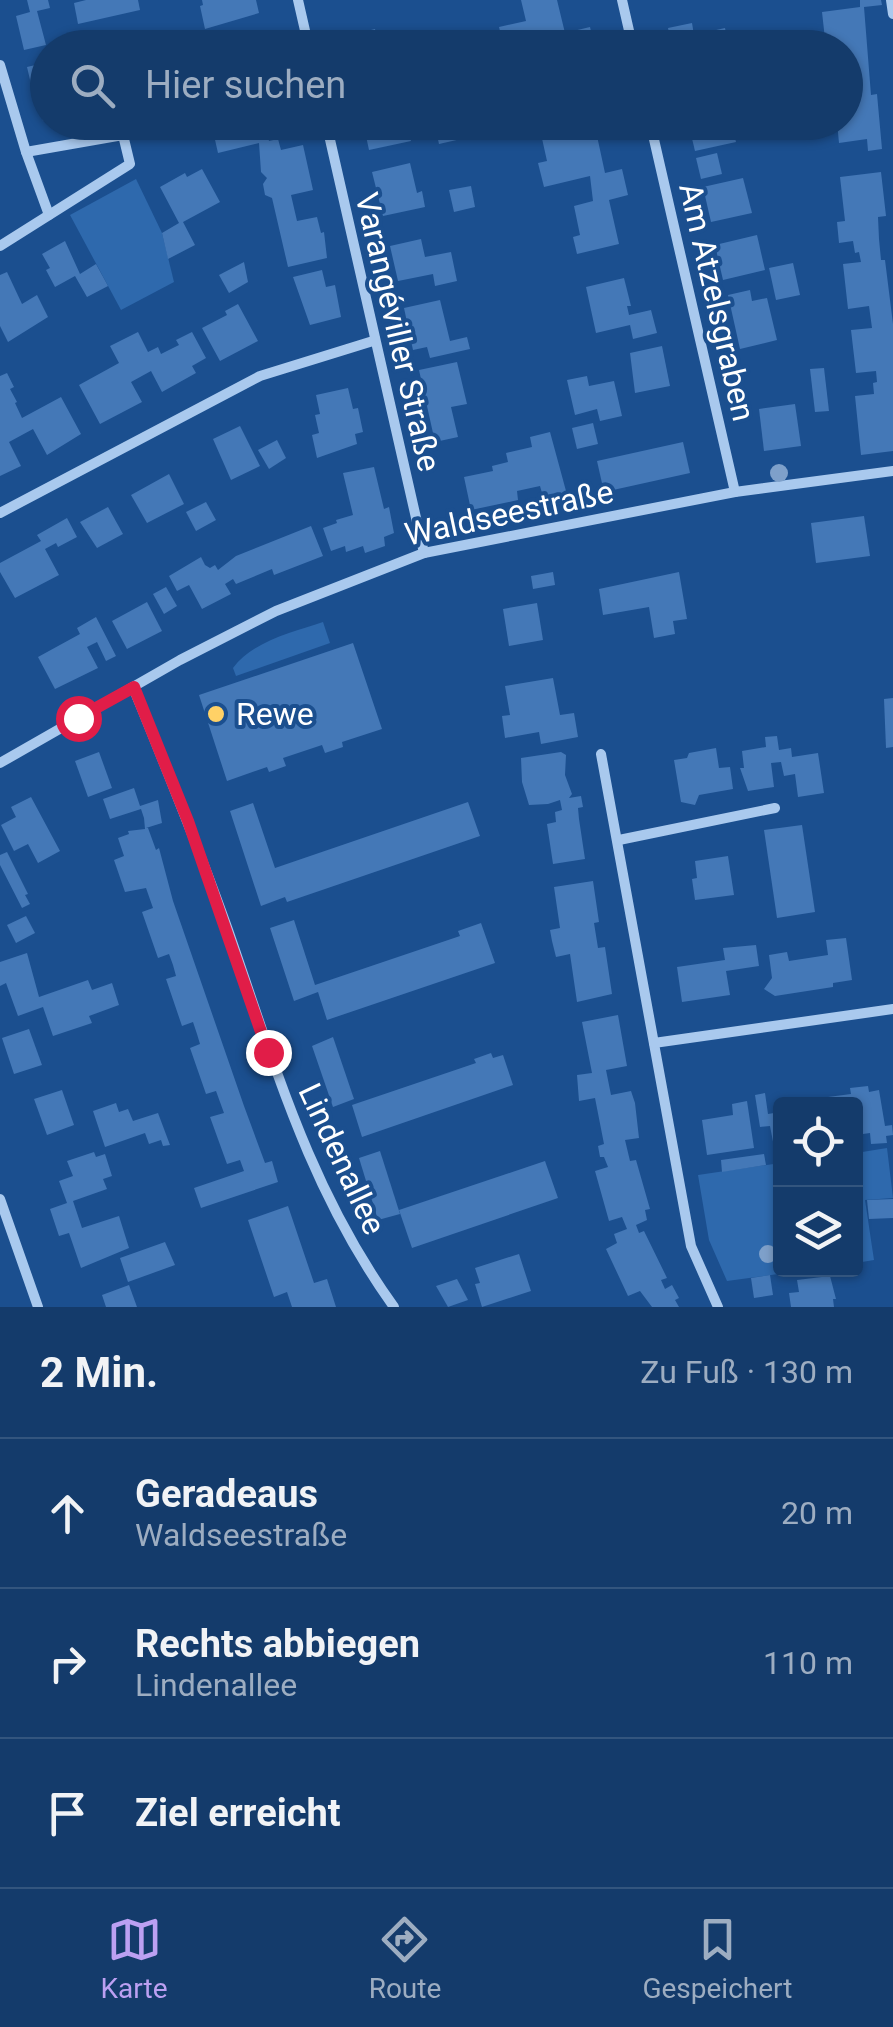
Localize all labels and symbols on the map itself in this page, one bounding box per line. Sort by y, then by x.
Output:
street label: Am Atzelsgraben [671,179,763,425]
street label: Varangéviller Straße [347,189,449,475]
street label: Waldseestraße [401,472,617,554]
place label: Rewe [236,695,314,733]
route start [56,696,102,742]
marker: Rewe [205,703,227,725]
route end [246,1030,292,1076]
street label: Lindenallee [290,1077,394,1241]

